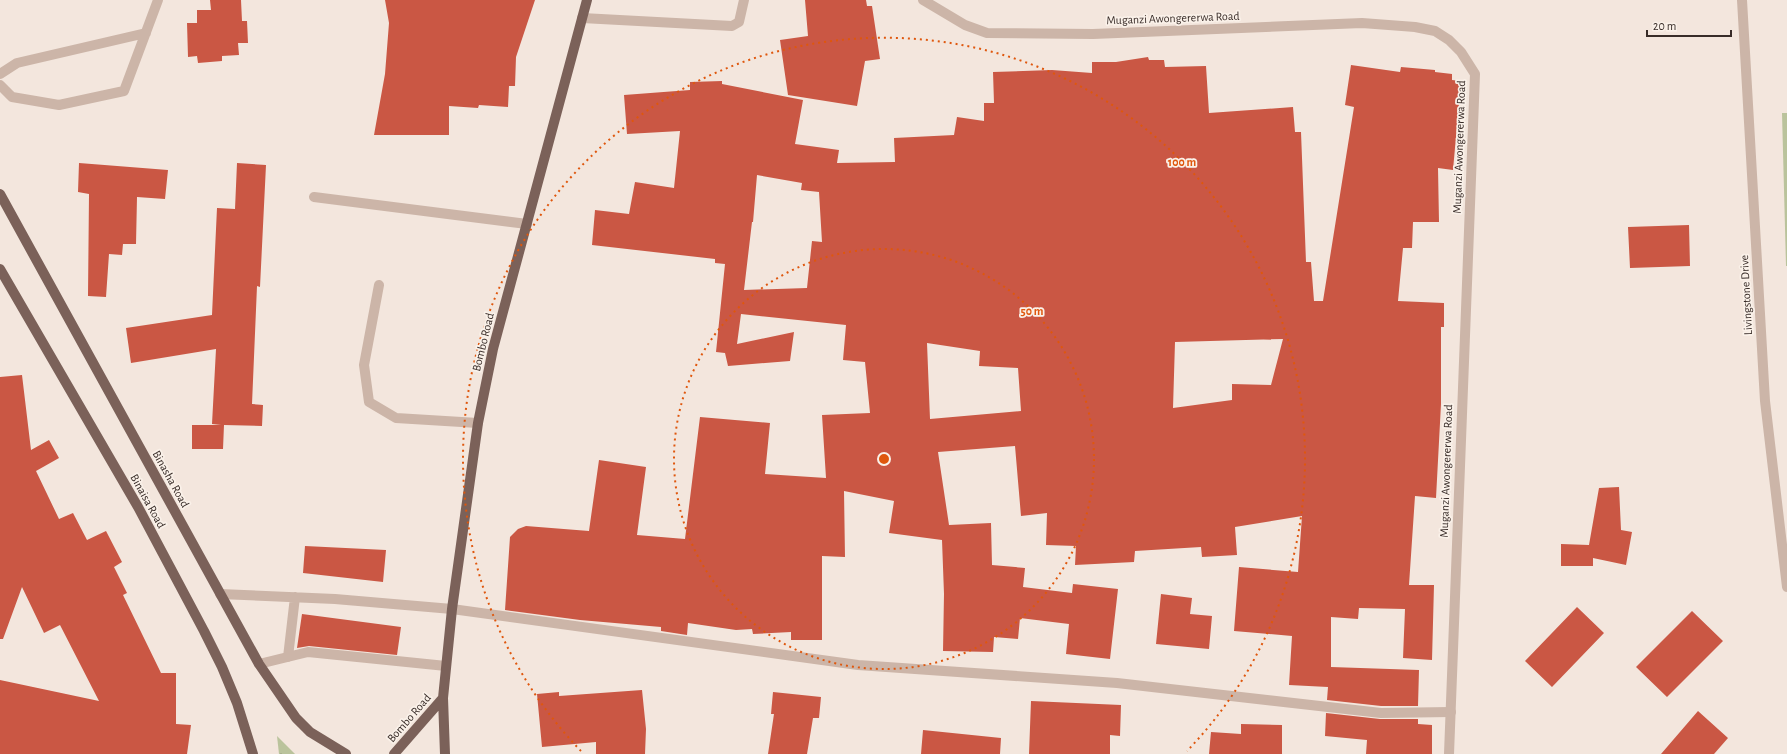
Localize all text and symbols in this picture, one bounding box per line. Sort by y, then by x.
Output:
street label: Muganzi Awongererwa Road [1106,10,1240,26]
scale bar [1647,12,1731,38]
text: 20 m [1653,20,1676,32]
street label: Muganzi Awongererwa Road [1451,80,1467,214]
text: 100 m [1168,156,1196,168]
street label: Livingstone Drive [1738,255,1754,335]
text: 50 m [1021,305,1044,317]
street label: Bombo Road [470,312,496,372]
street label: Muganzi Awongererwa Road [1438,404,1454,538]
street label: Binasha Road [150,448,192,510]
centre of rings [877,452,891,466]
street label: Binaisa Road [128,472,168,530]
street label: Bombo Road [385,692,433,744]

